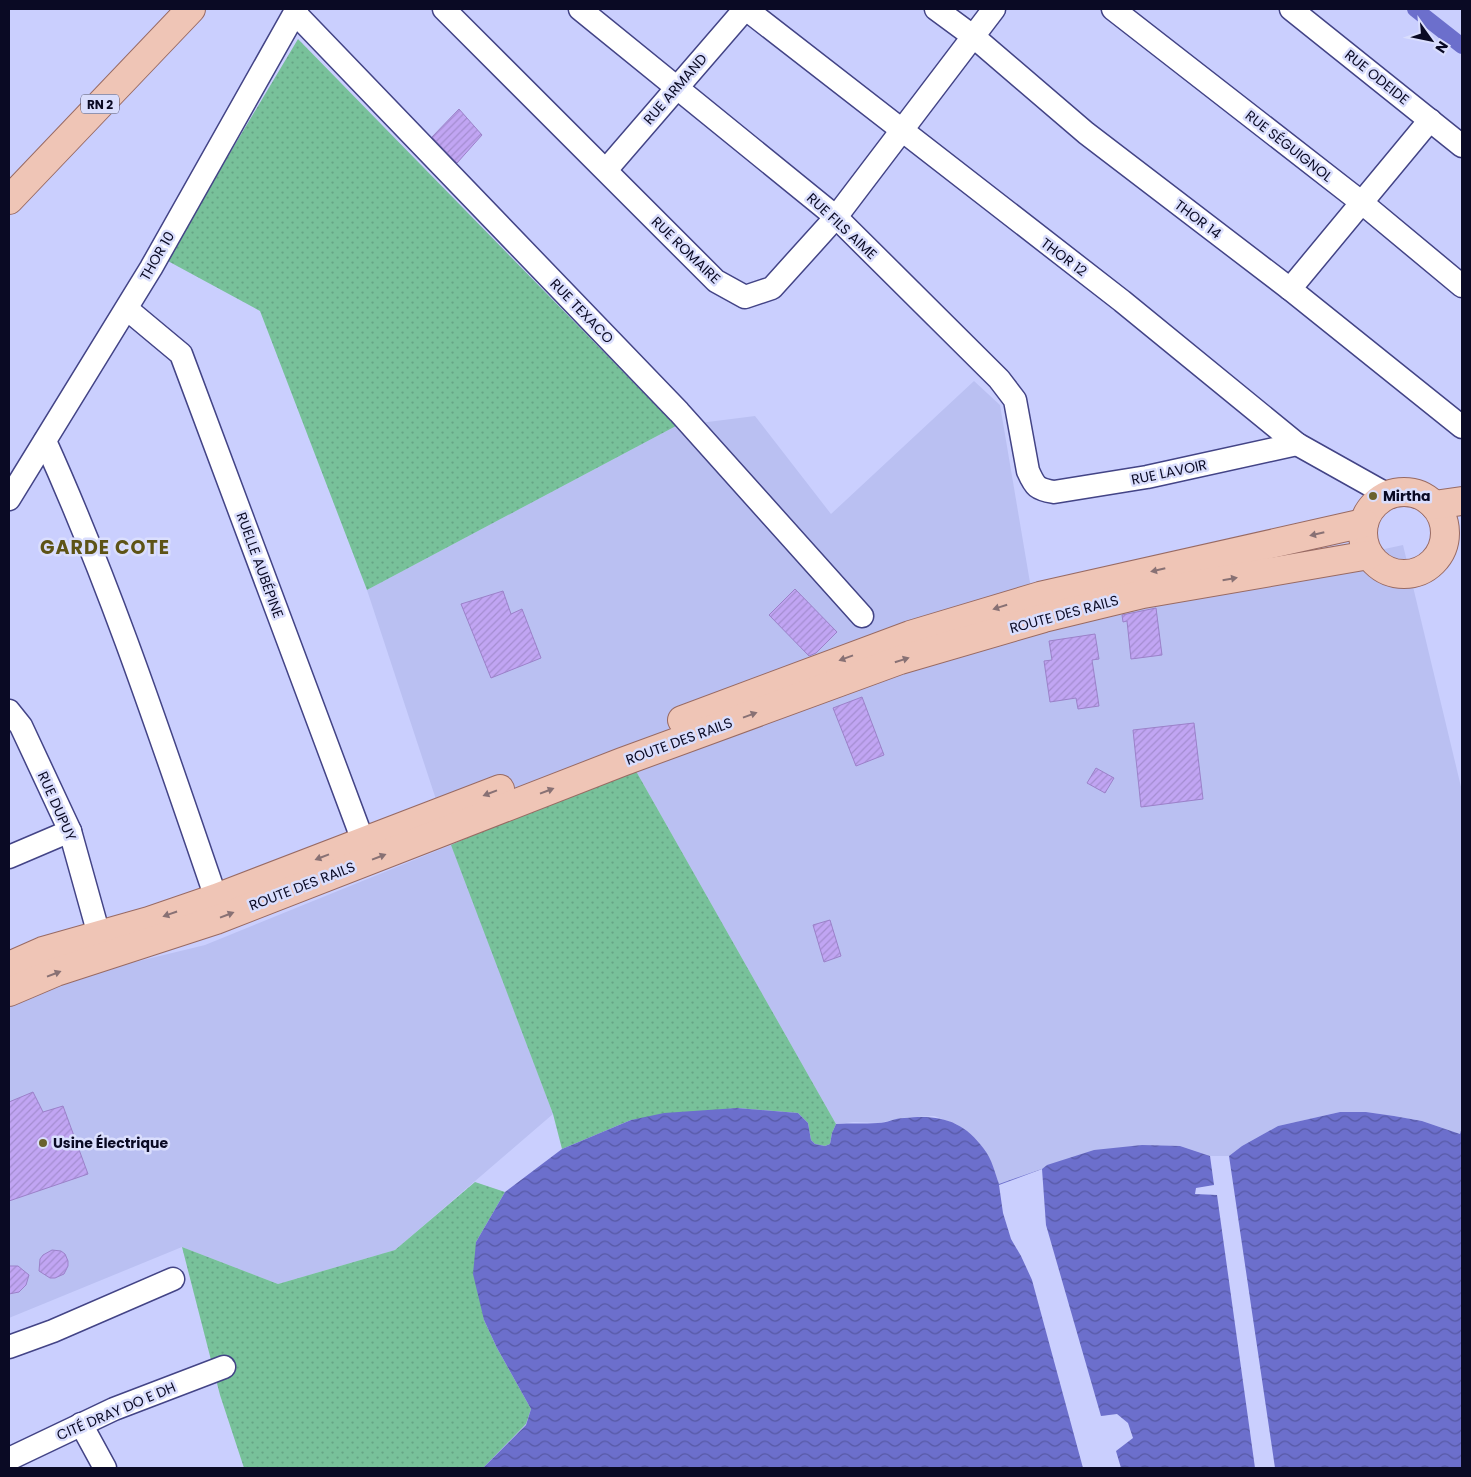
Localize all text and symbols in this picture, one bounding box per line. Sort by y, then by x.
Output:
north arrow [1406,15,1456,65]
text: N [1431,37,1453,57]
street label: RUE ODEIDE [1341,45,1413,109]
street label: RUE ARMAND [639,49,711,129]
road number: RN 2 [81,95,119,114]
street label: RUE SÉGUIGNOL [1241,106,1337,186]
street label: RUE FILS AIME [802,188,882,264]
street label: THOR 14 [1170,195,1226,243]
street label: RUE ROMAIRE [647,212,725,288]
street label: THOR 10 [135,228,179,284]
street label: THOR 12 [1037,233,1091,281]
street label: RUE TEXACO [546,274,618,348]
street label: RUE LAVOIR [1129,454,1209,490]
place label: Mirtha [1383,486,1431,506]
marker: Mirtha [1367,490,1379,502]
street label: RUELLE AUBÉPINE [232,509,288,621]
one-way arrow [1309,530,1324,538]
district label: GARDE COTE [40,534,170,561]
one-way arrow [1151,566,1166,574]
one-way arrow [1222,574,1238,582]
street label: ROUTE DES RAILS [1007,590,1121,638]
one-way arrow [993,604,1008,612]
one-way arrow [839,655,853,663]
one-way arrow [895,656,910,663]
one-way arrow [742,711,757,718]
street label: ROUTE DES RAILS [623,712,735,770]
street label: RUE DUPUY [33,768,81,844]
one-way arrow [539,787,554,794]
one-way arrow [483,789,498,797]
one-way arrow [372,852,386,860]
one-way arrow [314,853,329,861]
street label: ROUTE DES RAILS [246,857,358,915]
one-way arrow [162,910,177,918]
one-way arrow [220,911,235,919]
one-way arrow [47,969,61,977]
place label: Usine Électrique [53,1133,168,1153]
marker: Usine Électrique [37,1137,49,1149]
street label: CITÉ DRAY DO E DH [53,1377,179,1445]

